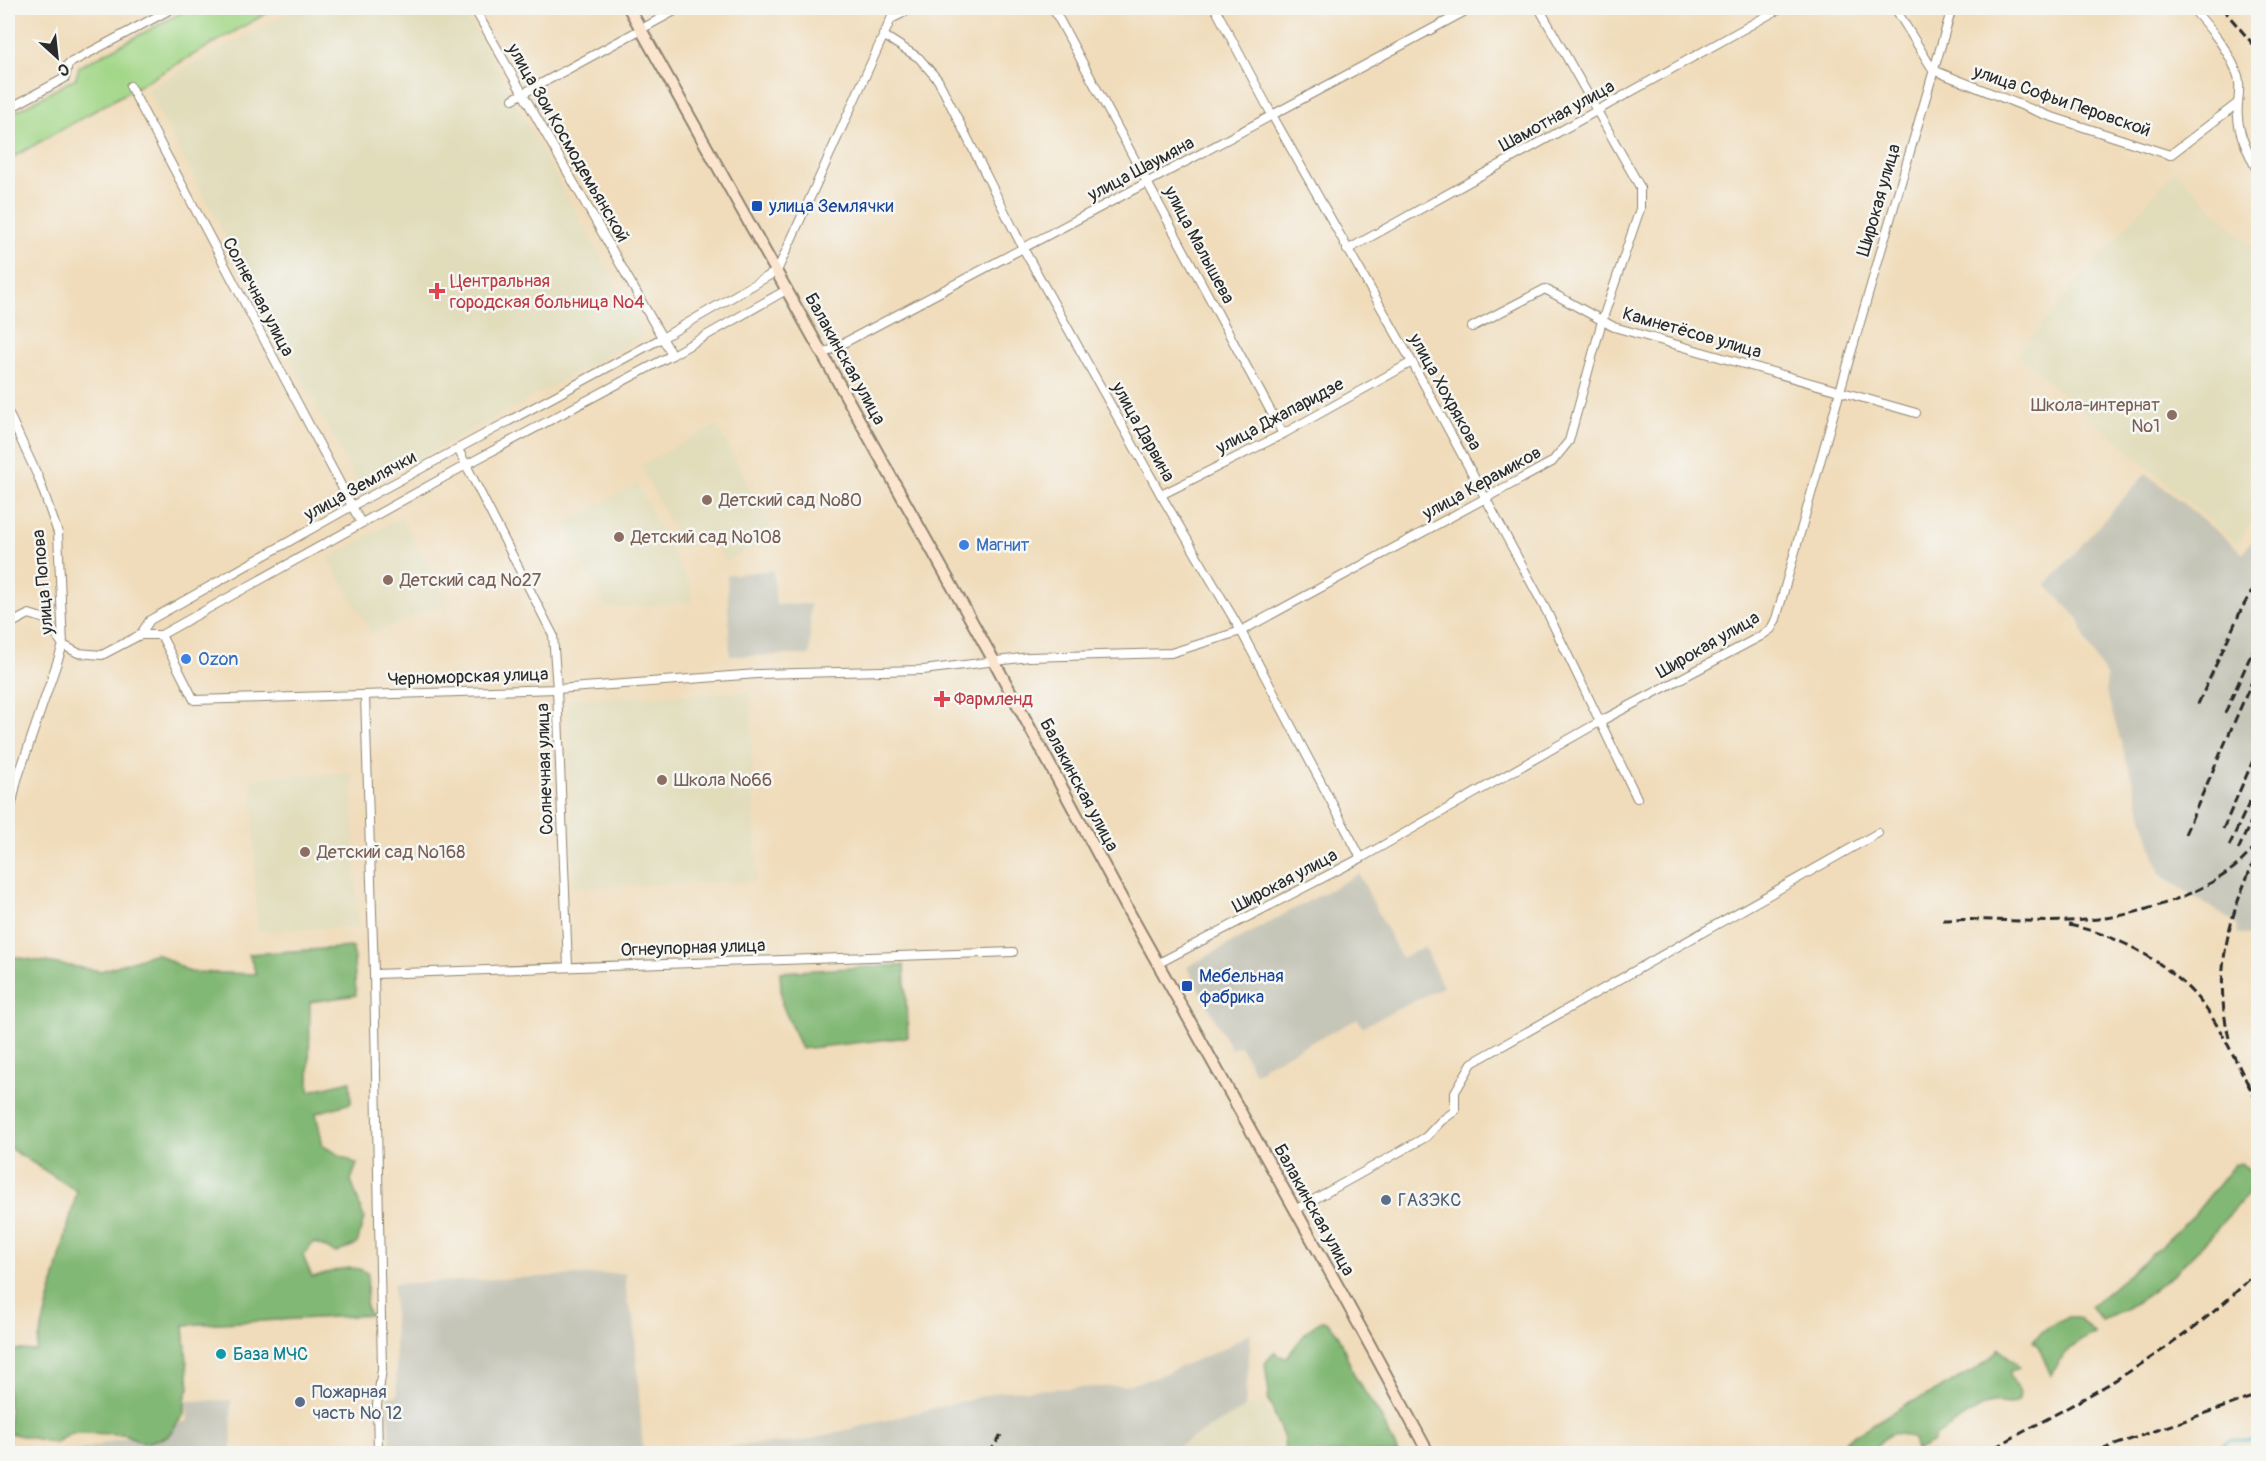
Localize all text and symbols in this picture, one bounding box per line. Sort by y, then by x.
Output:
north arrow [27,27,87,87]
street label: улица Зои Космодемьянской [501,39,634,247]
text: С [54,58,72,81]
street label: улица Софьи Перовской [1969,60,2154,142]
street label: Шамотная улица [1495,75,1619,157]
street label: улица Шаумяна [1083,131,1198,207]
street label: Широкая улица [1852,141,1906,259]
street label: улица Малышева [1158,181,1240,308]
place label: улица Землячки [768,195,894,218]
marker: улица Землячки [750,199,764,213]
street label: Солнечная улица [217,233,299,361]
place label: Центральная городская больница №4 [450,270,645,314]
marker: Центральная городская больница №4 [428,282,446,300]
street label: Балакинская улица [799,289,891,429]
street label: Камнетёсов улица [1620,302,1764,364]
street label: улица Хохрякова [1403,329,1487,455]
street label: улица Джапаридзе [1211,373,1348,460]
street label: улица Дарвина [1106,377,1180,486]
place label: Школа-интернат №1 [2031,394,2160,438]
marker: Школа-интернат №1 [2165,408,2179,422]
street label: улица Керамиков [1418,441,1546,526]
street label: улица Землячки [299,446,420,527]
place label: Детский сад №80 [718,489,862,512]
marker: Детский сад №80 [700,493,714,507]
place label: Детский сад №108 [630,526,781,549]
street label: улица Попова [27,529,59,636]
marker: Детский сад №108 [612,530,626,544]
place label: Магнит [976,534,1029,557]
marker: Магнит [957,538,971,552]
place label: Детский сад №27 [399,569,542,592]
marker: Детский сад №27 [381,573,395,587]
street label: Широкая улица [1652,606,1764,684]
place label: Ozon [198,648,238,671]
marker: Ozon [179,652,193,666]
street label: Черноморская улица [387,663,549,691]
place label: Фармленд [954,688,1033,711]
marker: Фармленд [935,692,949,706]
street label: Солнечная улица [531,703,559,835]
street label: Балакинская улица [1034,715,1124,855]
place label: Школа №66 [674,769,772,792]
marker: Школа №66 [655,773,669,787]
place label: Детский сад №168 [316,841,465,864]
street label: Широкая улица [1229,844,1341,918]
marker: Детский сад №168 [298,845,312,859]
street label: Огнеупорная улица [620,934,766,962]
place label: Мебельная фабрика [1199,965,1284,1009]
marker: Мебельная фабрика [1180,979,1194,993]
street label: Балакинская улица [1268,1140,1360,1280]
place label: ГАЗЭКС [1398,1189,1461,1212]
marker: ГАЗЭКС [1379,1193,1393,1207]
place label: База МЧС [233,1343,308,1366]
marker: База МЧС [214,1347,228,1361]
place label: Пожарная часть № 12 [312,1381,402,1425]
marker: Пожарная часть № 12 [293,1395,307,1409]

